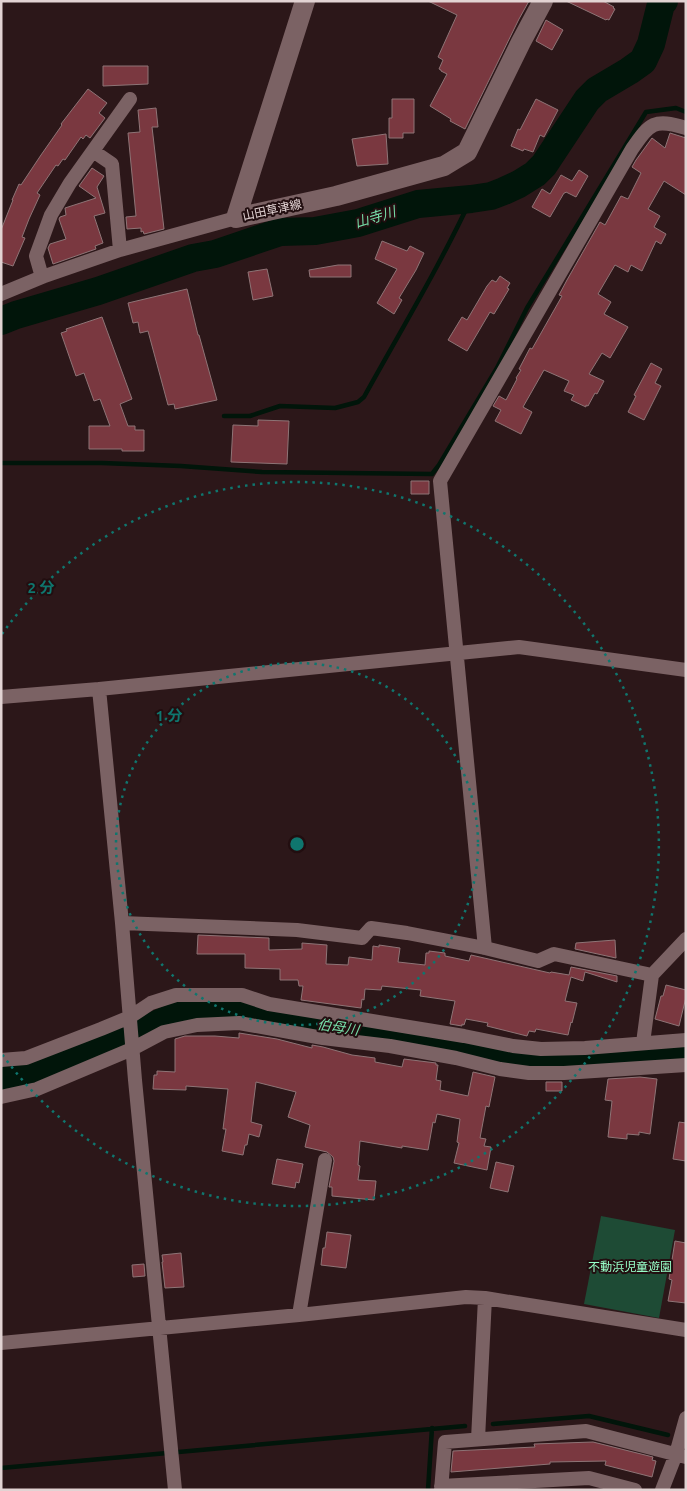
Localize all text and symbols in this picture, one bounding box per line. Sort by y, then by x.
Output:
street label: 山田草津線 [241,197,303,222]
water label: 山寺川 [353,203,399,231]
text: 2 分 [27,579,55,596]
text: 1 分 [155,707,183,724]
centre of rings [288,835,306,853]
water label: 伯母川 [316,1016,362,1038]
park label: 不動浜児童遊園 [588,1260,672,1273]

